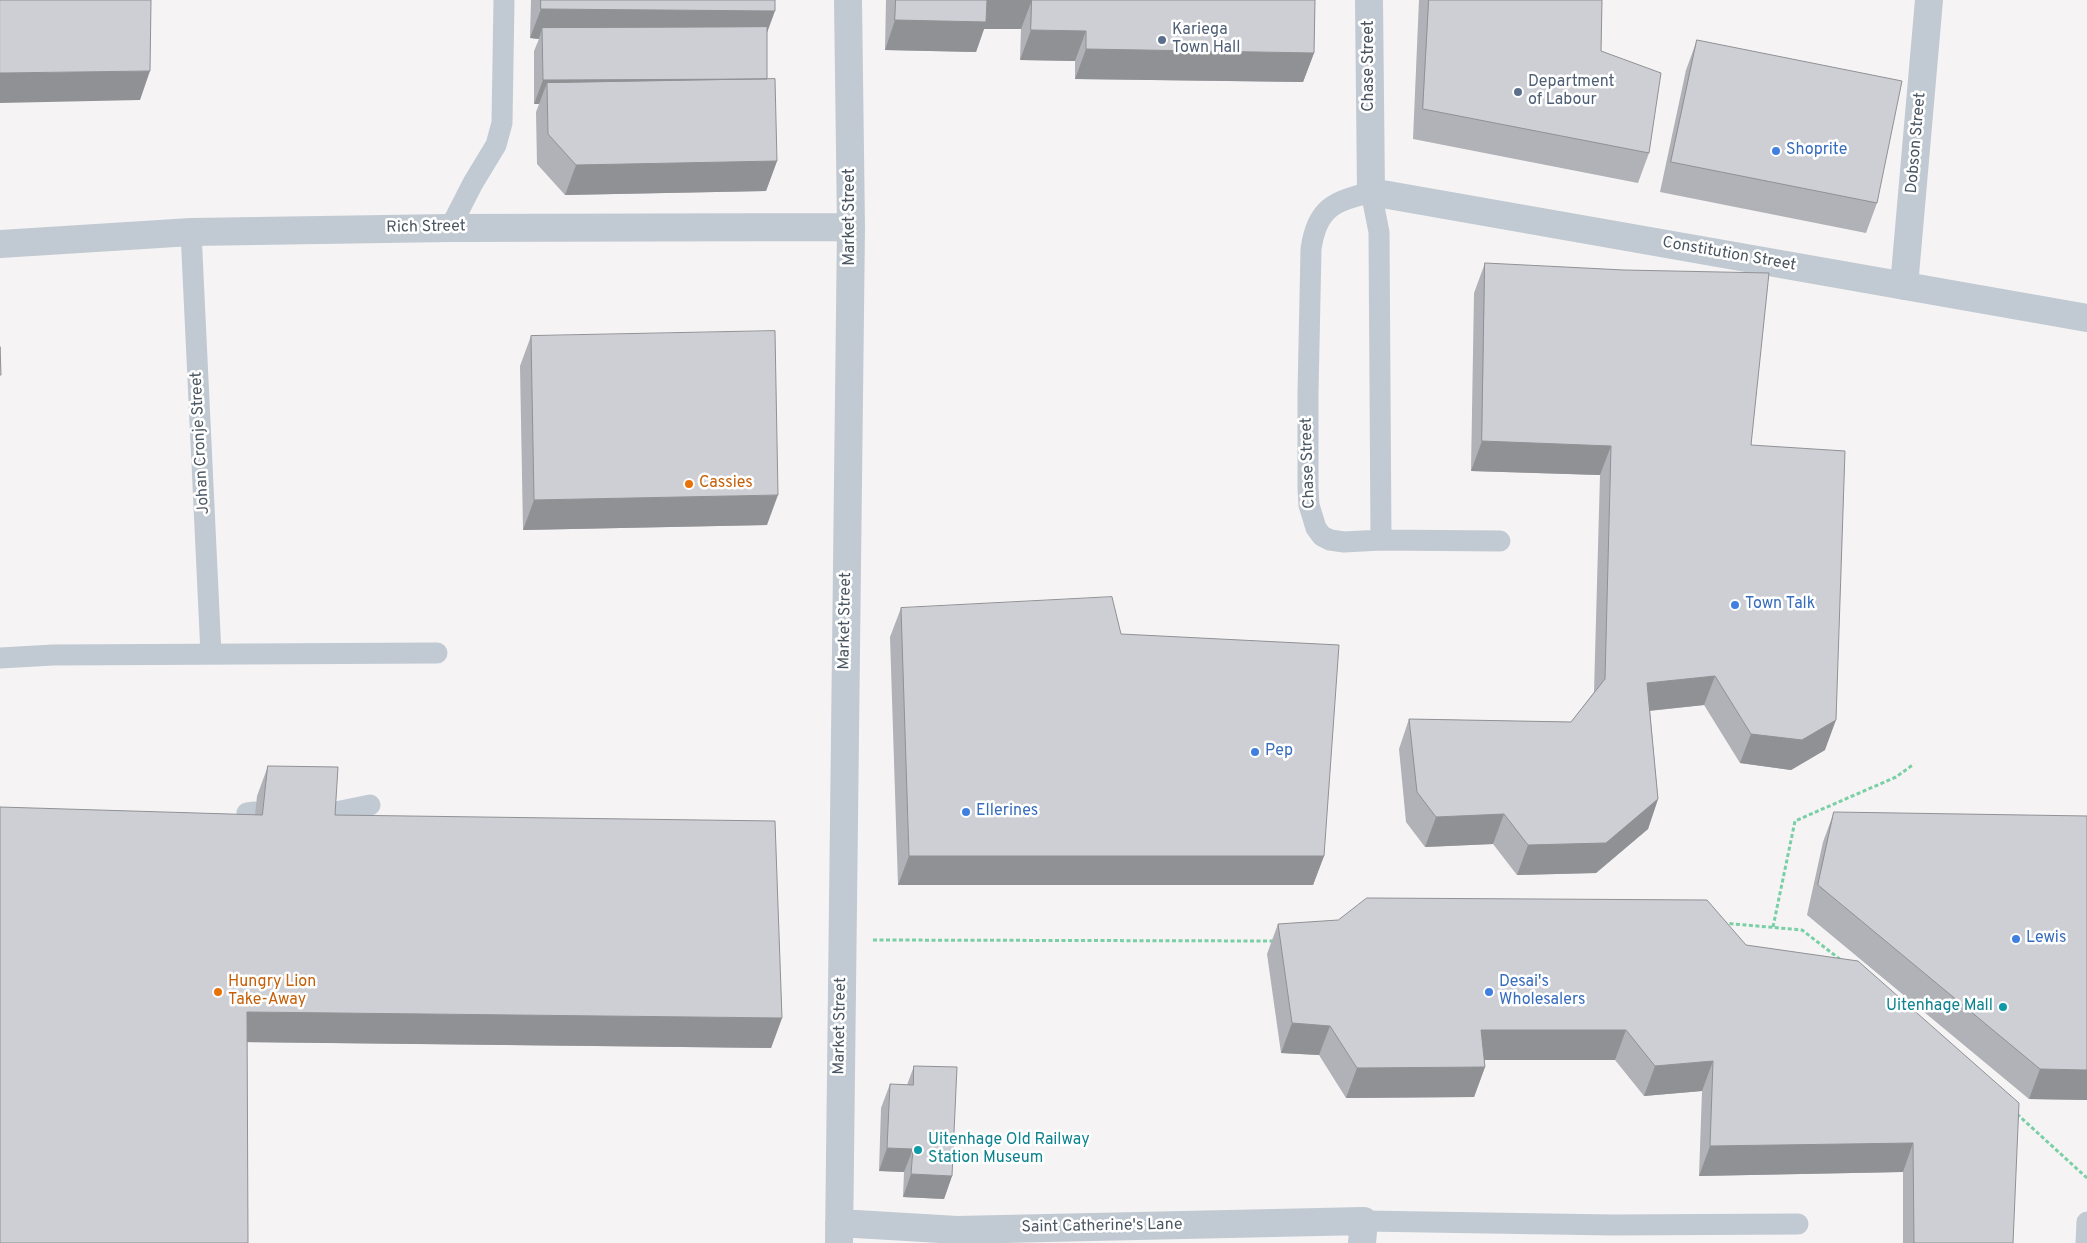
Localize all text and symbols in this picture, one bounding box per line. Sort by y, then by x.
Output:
street label: Chase Street [1360,20,1380,112]
place label: Kariega Town Hall [1172,21,1240,59]
marker: Kariega Town Hall [1156,34,1168,46]
place label: Department of Labour [1528,73,1615,111]
marker: Department of Labour [1512,86,1524,98]
street label: Dobson Street [1903,92,1931,194]
place label: Shoprite [1786,141,1847,161]
marker: Shoprite [1770,145,1782,157]
street label: Market Street [841,168,861,266]
street label: Rich Street [386,218,466,238]
street label: Constitution Street [1661,234,1797,276]
street label: Johan Cronje Street [188,371,214,515]
street label: Chase Street [1298,417,1320,509]
place label: Cassies [699,474,753,494]
marker: Cassies [683,478,695,490]
street label: Market Street [836,572,856,670]
place label: Town Talk [1745,595,1815,615]
marker: Town Talk [1729,599,1741,611]
place label: Pep [1265,742,1293,762]
marker: Pep [1249,746,1261,758]
place label: Ellerines [976,802,1038,822]
marker: Ellerines [960,806,972,818]
place label: Lewis [2026,929,2066,949]
marker: Lewis [2010,933,2022,945]
place label: Hungry Lion Take-Away [228,973,316,1011]
place label: Desai's Wholesalers [1499,973,1586,1011]
street label: Market Street [831,977,851,1075]
marker: Hungry Lion Take-Away [212,986,224,998]
marker: Desai's Wholesalers [1483,986,1495,998]
place label: Uitenhage Mall [1886,997,1993,1017]
marker: Uitenhage Mall [1997,1001,2009,1013]
place label: Uitenhage Old Railway Station Museum [928,1131,1090,1169]
marker: Uitenhage Old Railway Station Museum [912,1144,924,1156]
street label: Saint Catherine's Lane [1021,1216,1183,1238]

